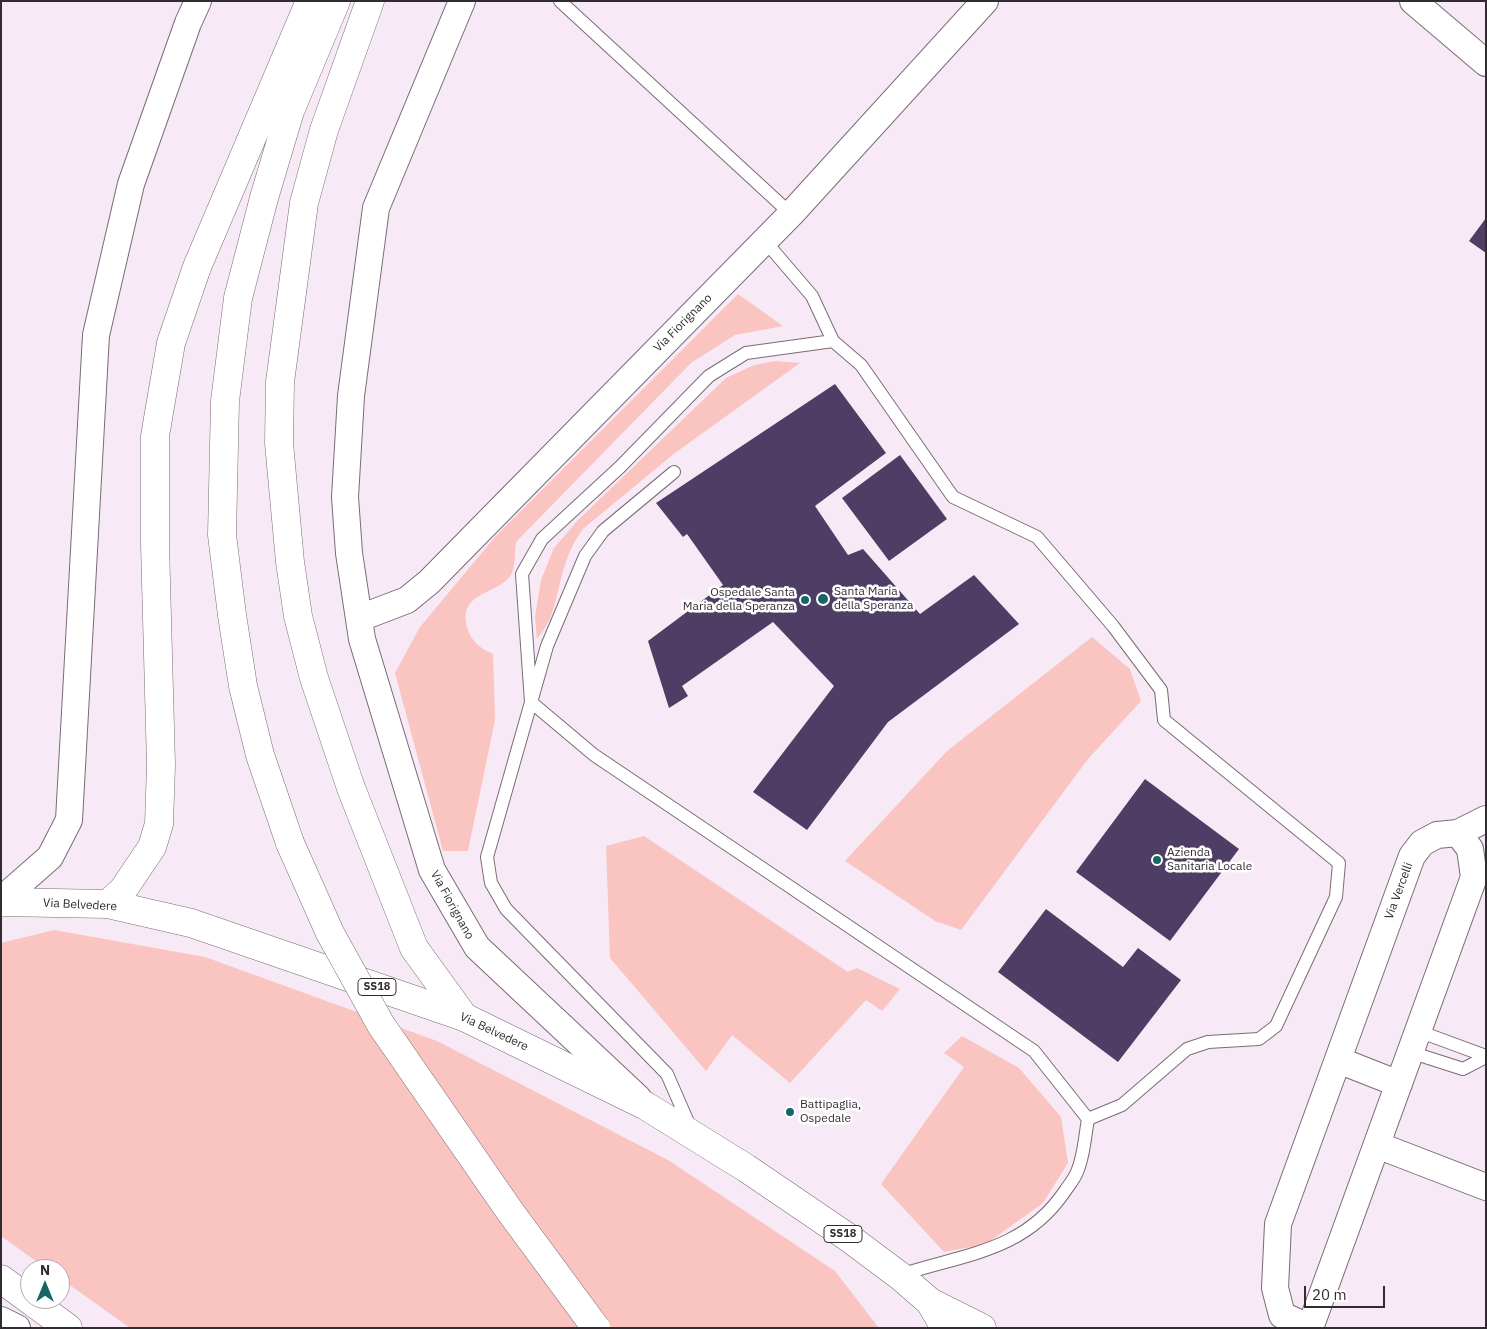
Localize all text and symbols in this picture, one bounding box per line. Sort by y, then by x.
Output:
street label: Via Fiorignano [651,291,715,355]
place label: Santa Maria della Speranza [834,585,913,613]
place label: Ospedale Santa Maria della Speranza [683,586,795,614]
marker: Santa Maria della Speranza [816,592,830,606]
marker: Ospedale Santa Maria della Speranza [799,594,811,606]
place label: Azienda Sanitaria Locale [1167,846,1252,874]
marker: Azienda Sanitaria Locale [1151,854,1163,866]
street label: Via Vercelli [1382,861,1416,921]
street label: Via Fiorignano [427,868,477,942]
street label: Via Belvedere [43,896,117,914]
road number: SS18 [358,979,396,996]
street label: Via Belvedere [457,1010,531,1054]
place label: Battipaglia, Ospedale [800,1098,861,1126]
marker: Battipaglia, Ospedale [784,1106,796,1118]
road number: SS18 [824,1226,862,1242]
north arrow [20,1259,70,1309]
text: N [40,1261,50,1279]
scale bar [1307,1276,1388,1308]
text: 20 m [1312,1285,1347,1304]

